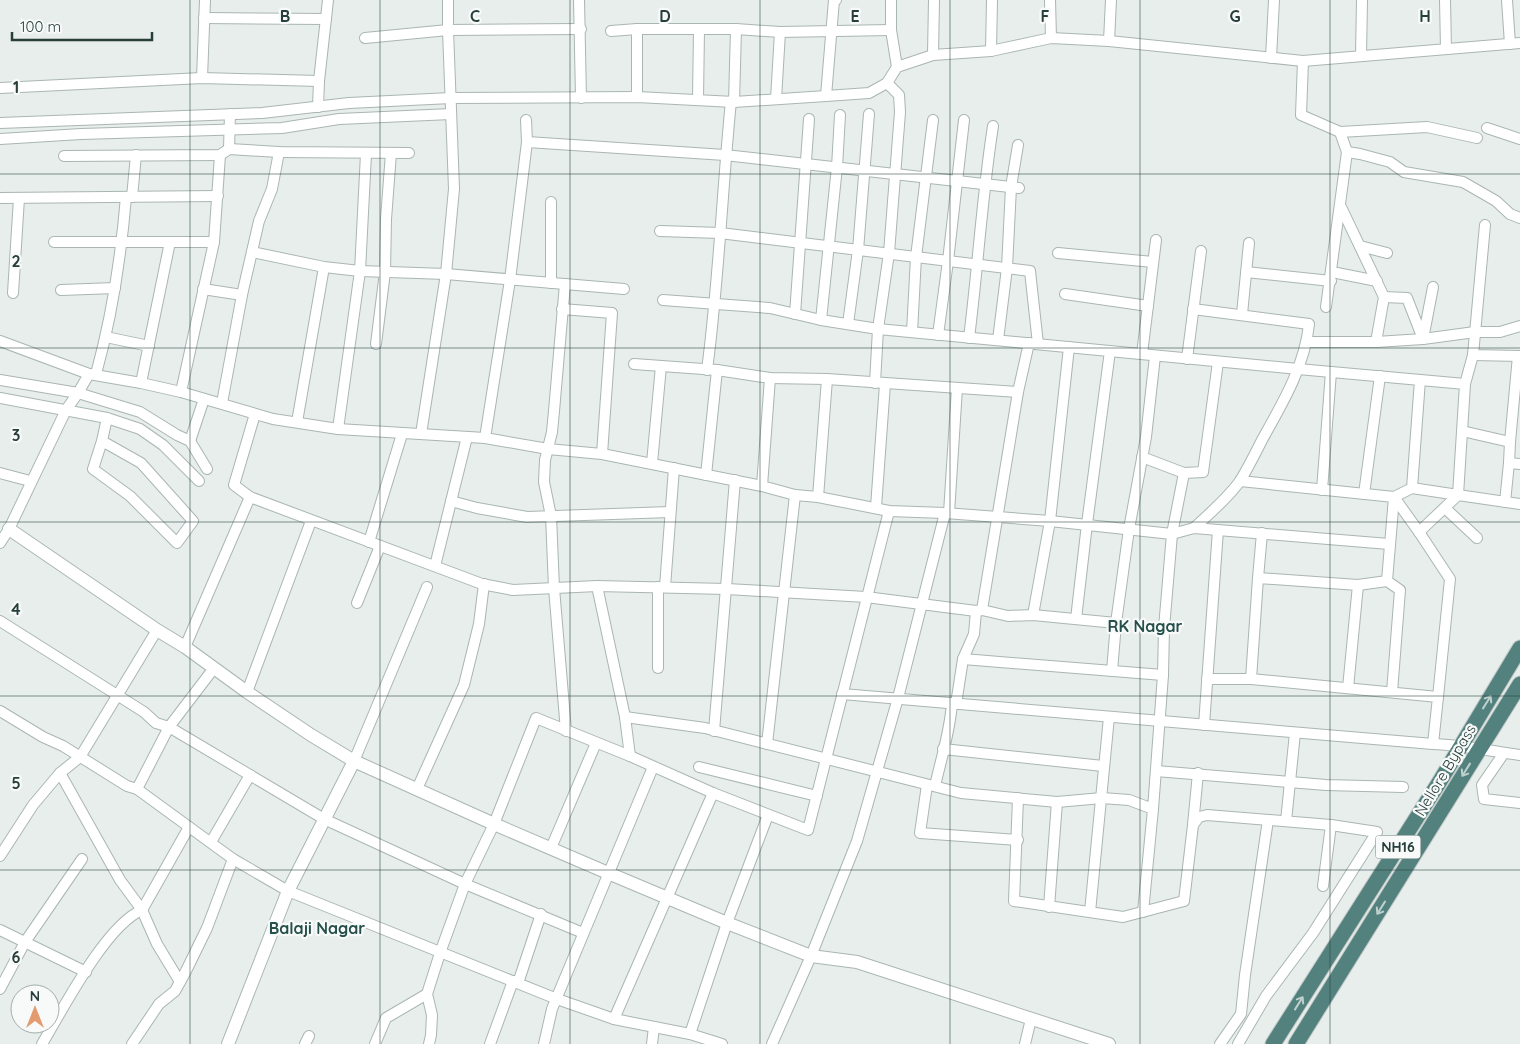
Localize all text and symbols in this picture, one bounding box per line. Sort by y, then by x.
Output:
text: B [280,6,290,26]
text: C [470,6,480,26]
text: D [659,6,671,26]
text: E [850,6,860,26]
text: F [1041,6,1050,26]
text: G [1229,6,1241,26]
text: H [1419,6,1431,26]
scale bar [12,10,152,42]
text: 100 m [20,17,61,36]
text: 1 [13,77,19,97]
text: 2 [11,251,21,271]
text: 3 [12,425,20,445]
text: 4 [11,599,21,619]
district label: RK Nagar [1108,616,1182,636]
one-way arrow [1482,695,1492,709]
street label: Nellore Bypass [1410,721,1480,819]
one-way arrow [1461,763,1472,777]
text: 5 [11,773,21,793]
road number: NH16 [1376,836,1420,859]
one-way arrow [1375,901,1385,915]
district label: Balaji Nagar [269,918,365,938]
text: 6 [12,947,21,967]
north arrow [10,984,60,1034]
text: N [30,987,40,1005]
one-way arrow [1294,996,1304,1010]

